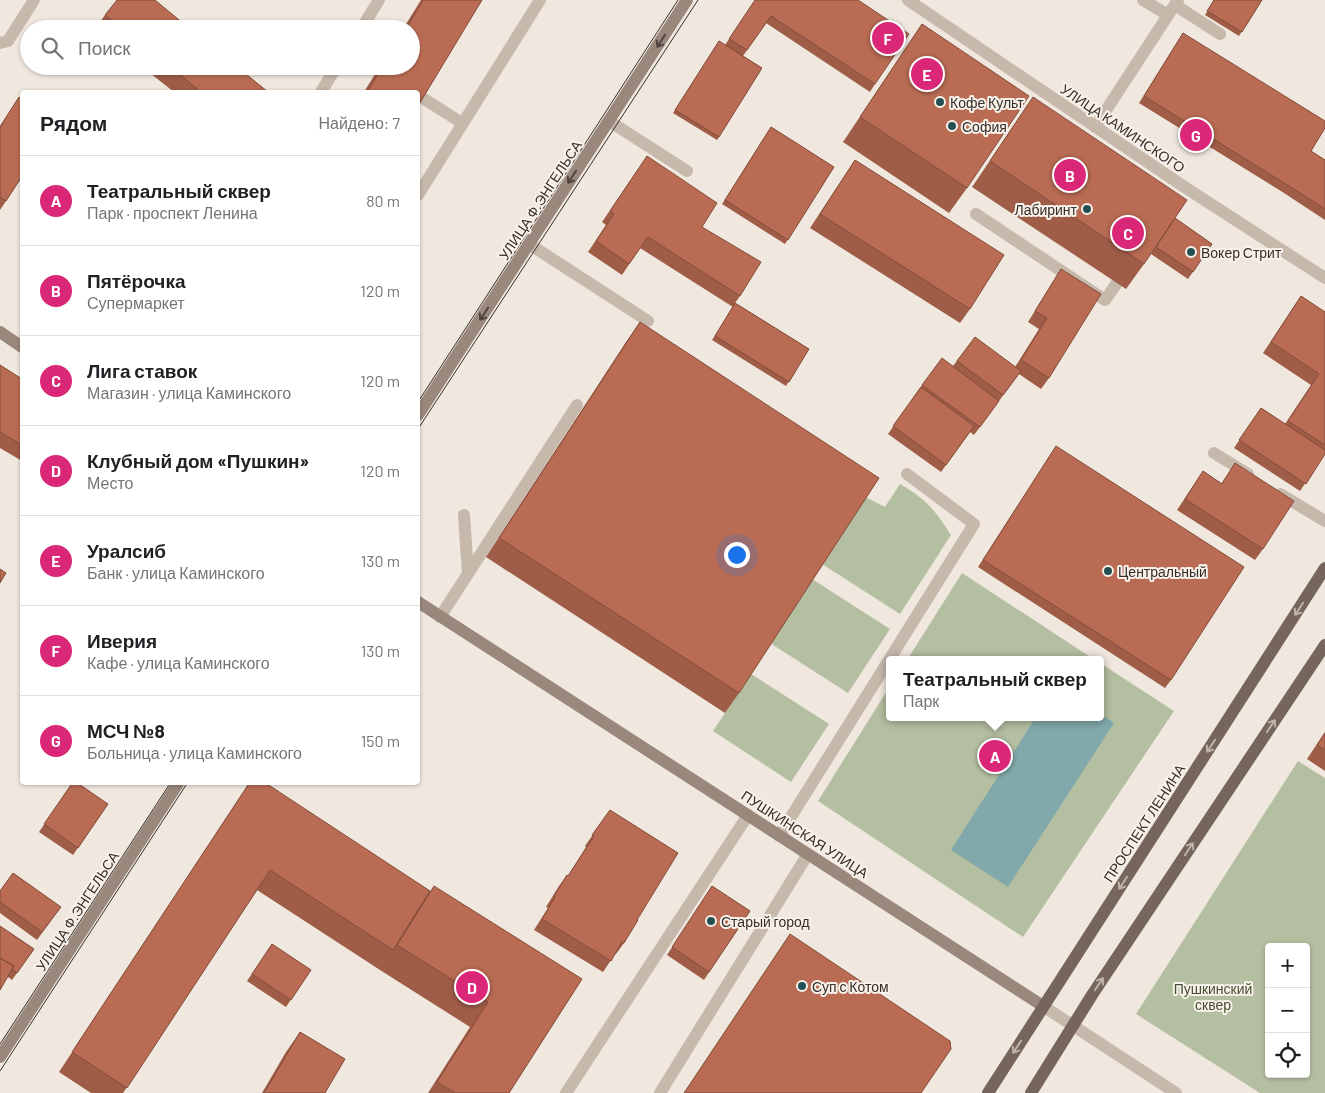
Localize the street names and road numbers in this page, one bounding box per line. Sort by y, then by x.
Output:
street label: УЛИЦА КАМИНСКОГО [1058,80,1188,176]
street label: УЛИЦА Ф.ЭНГЕЛЬСА [495,137,585,263]
street label: ПРОСПЕКТ ЛЕНИНА [1100,760,1189,885]
street label: ПУШКИНСКАЯ УЛИЦА [738,787,872,882]
street label: УЛИЦА Ф.ЭНГЕЛЬСА [32,848,122,974]

